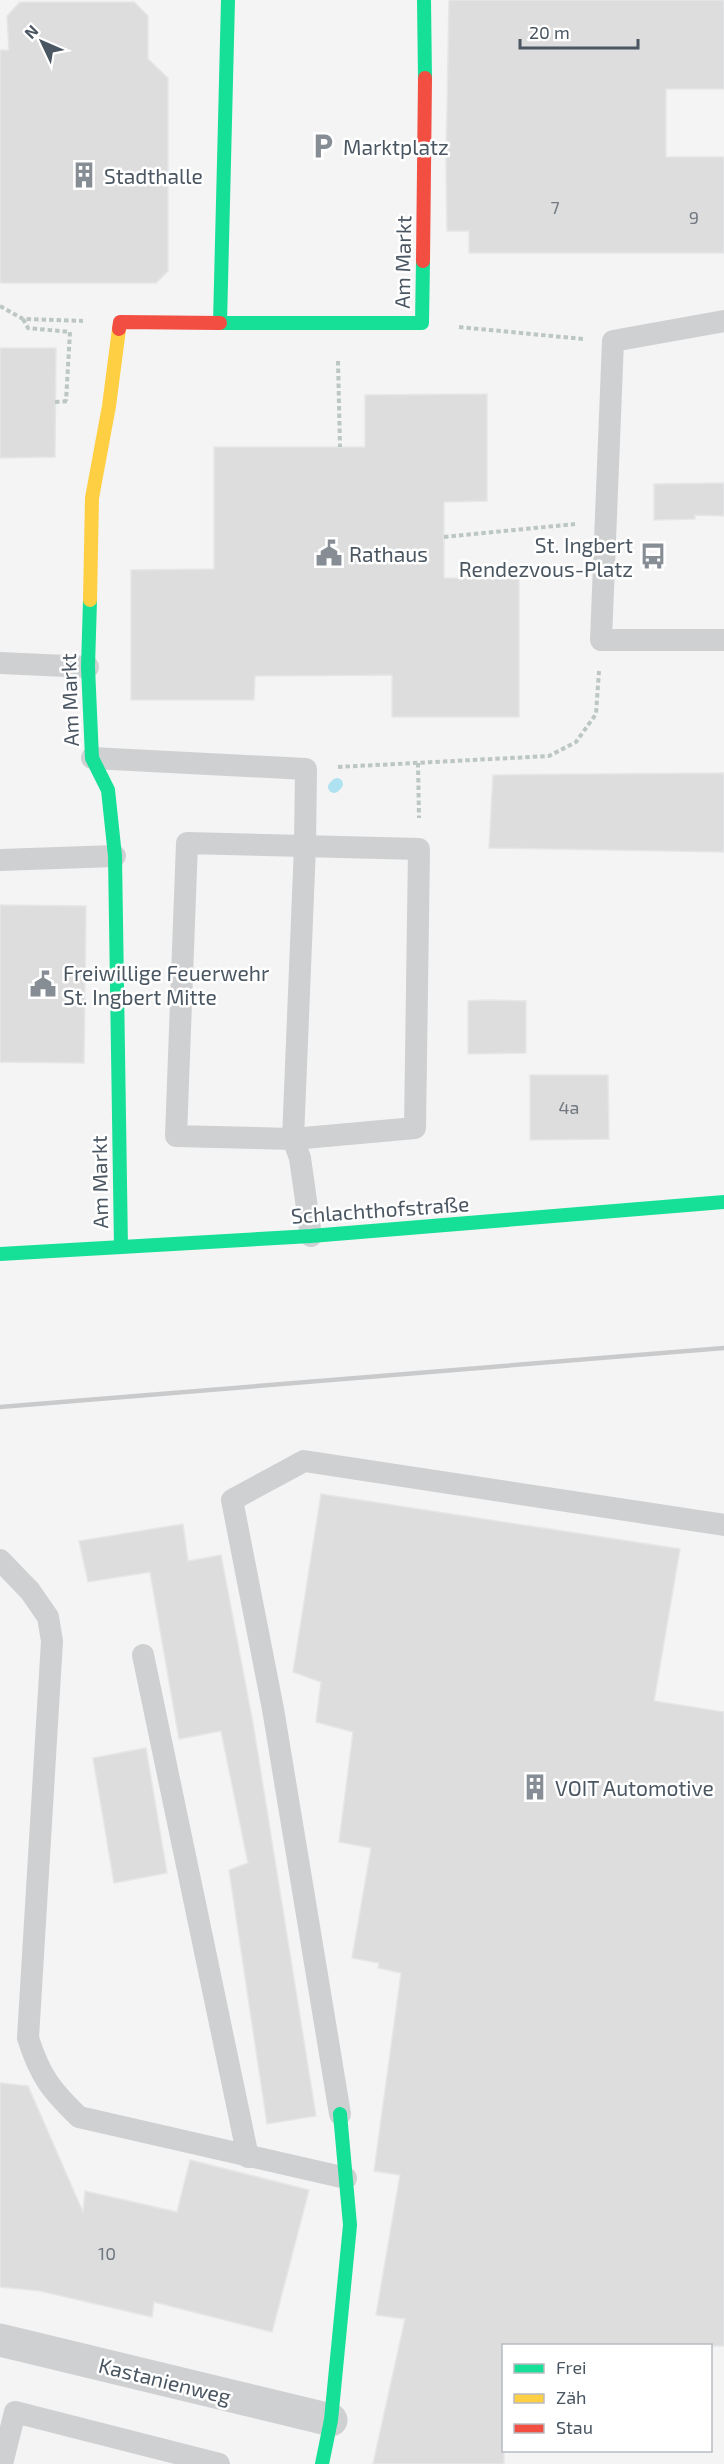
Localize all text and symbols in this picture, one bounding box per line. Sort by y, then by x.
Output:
north arrow [12,12,72,72]
scale bar [520,12,638,50]
text: N [20,20,42,42]
text: 20 m [529,21,570,43]
parking icon: Marktplatz [308,131,338,161]
place label: Marktplatz [343,134,449,159]
building icon: Stadthalle [69,160,99,190]
place label: Stadthalle [104,163,203,188]
house number: 7 [550,196,560,218]
house number: 9 [689,206,699,228]
street label: Am Markt [389,215,415,309]
place label: St. Ingbert Rendezvous-Platz [459,532,633,581]
public building icon: Rathaus [314,538,344,568]
place label: Rathaus [349,541,428,566]
bus stop icon: St. Ingbert Rendezvous-Platz [638,541,668,571]
street label: Am Markt [55,653,83,747]
place label: Freiwillige Feuerwehr St. Ingbert Mitte [63,960,270,1009]
public building icon: Freiwillige Feuerwehr St. Ingbert Mitte [28,969,58,999]
house number: 4a [559,1096,579,1118]
street label: Am Markt [86,1135,112,1229]
street label: Schlachthofstraße [290,1190,470,1228]
building icon: VOIT Automotive [520,1772,550,1802]
place label: VOIT Automotive [555,1775,714,1800]
house number: 10 [98,2242,116,2264]
legend [502,2344,712,2452]
street label: Kastanienweg [96,2352,234,2409]
text: Frei [556,2356,587,2378]
text: Zäh [556,2386,587,2408]
text: Stau [556,2416,593,2438]

